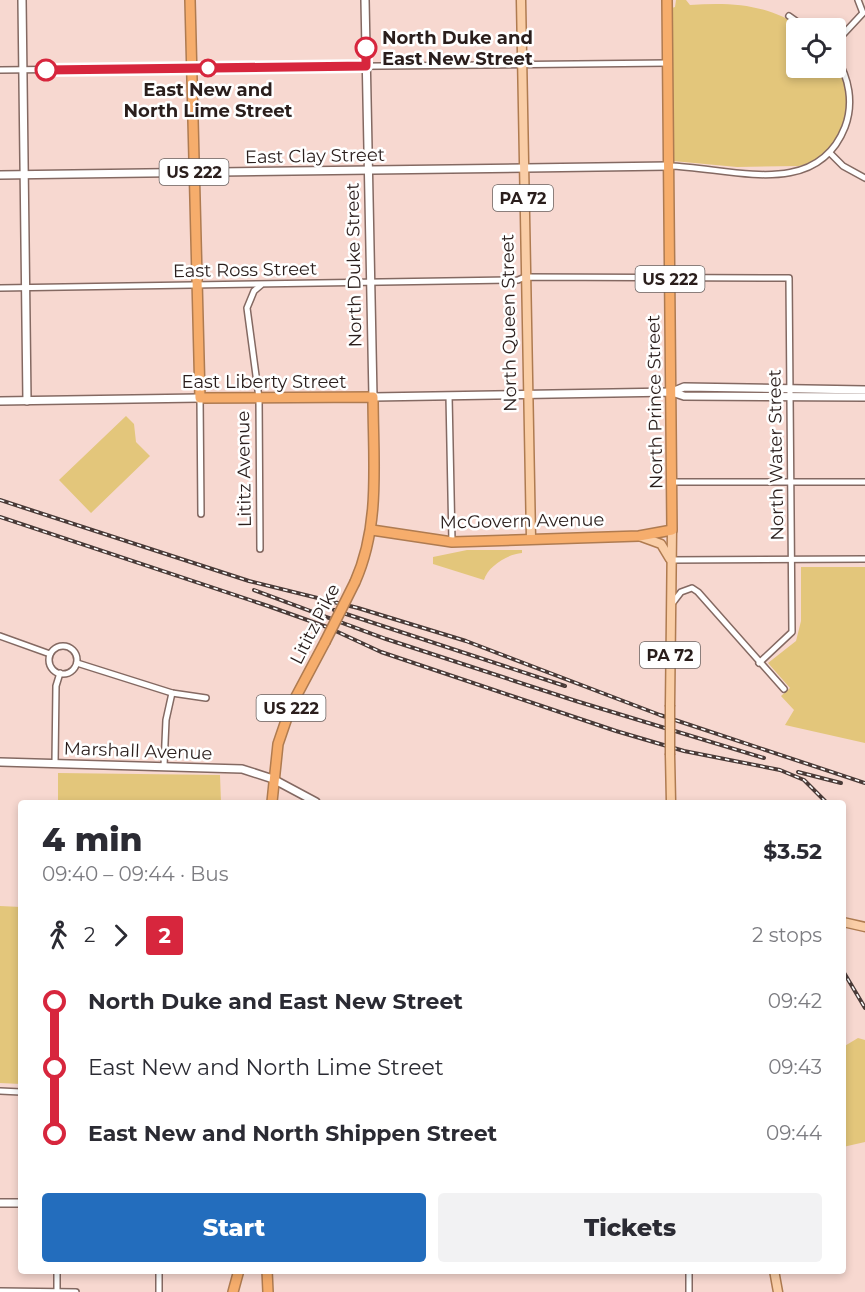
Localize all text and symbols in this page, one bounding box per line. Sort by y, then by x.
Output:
map controls [786,18,846,78]
button: locate [786,18,846,78]
place label: North Duke and East New Street [382,27,533,70]
marker: North Duke and East New Street [355,37,377,59]
unlabelled marker [35,59,57,81]
marker: East New and North Lime Street [199,59,217,77]
place label: East New and North Lime Street [124,79,293,122]
street label: East Clay Street [245,144,385,168]
road number: US 222 [160,159,228,185]
street label: North Duke Street [342,182,366,348]
road number: PA 72 [493,185,553,211]
street label: North Queen Street [496,234,522,412]
street label: East Ross Street [173,258,317,282]
road number: US 222 [636,266,704,292]
street label: North Prince Street [642,315,668,489]
street label: North Water Street [764,369,788,541]
street label: East Liberty Street [182,371,346,393]
street label: Lititz Avenue [232,410,256,527]
street label: McGovern Avenue [440,509,605,533]
street label: Lititz Pike [285,580,345,668]
road number: PA 72 [640,642,700,668]
road number: US 222 [256,695,326,721]
street label: Marshall Avenue [63,737,213,765]
text: 4 min [42,819,143,859]
text: $3.52 [763,838,822,865]
text: 09:40 – 09:44 · Bus [42,862,229,886]
icon: walk [42,919,75,952]
icon: forward [104,919,137,952]
text: 2 [84,923,95,947]
text: 2 [158,923,171,948]
text: 2 stops [752,923,822,947]
text: North Duke and East New Street [88,988,463,1015]
text: 09:42 [768,989,822,1013]
text: East New and North Lime Street [88,1054,444,1081]
text: 09:43 [768,1055,822,1079]
text: East New and North Shippen Street [88,1120,497,1147]
text: 09:44 [766,1121,822,1145]
button: Start [42,1193,426,1262]
button: Tickets [438,1193,822,1262]

